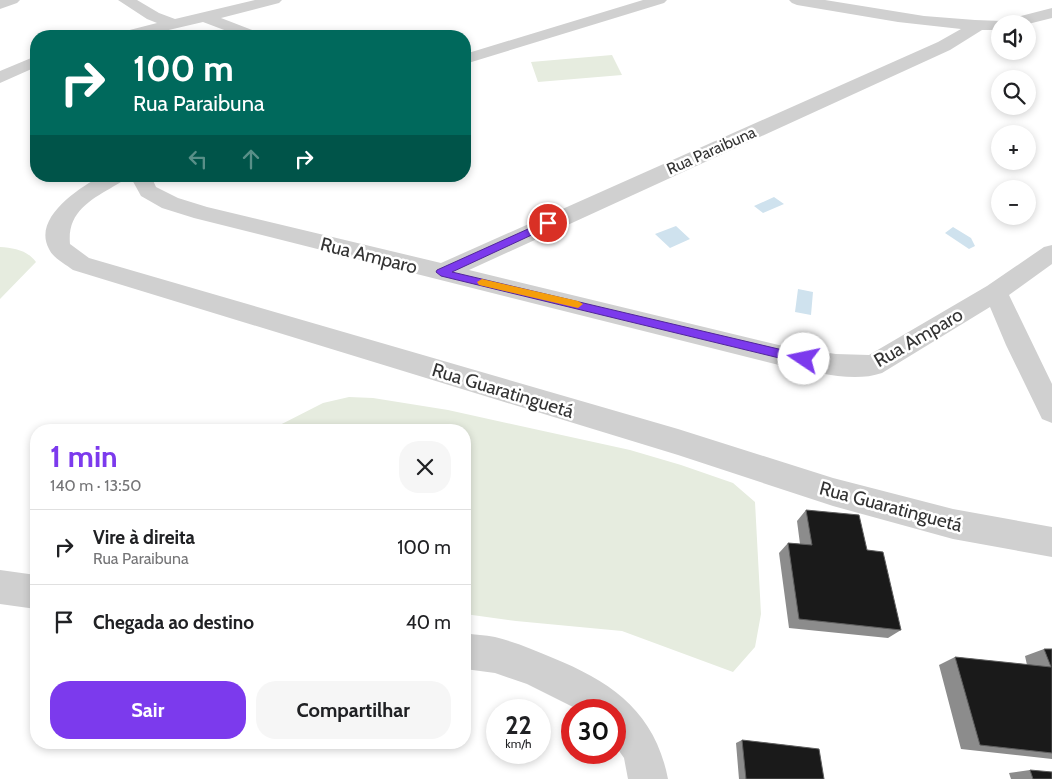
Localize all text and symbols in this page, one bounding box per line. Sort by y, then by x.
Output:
map controls [991,15,1036,225]
button: sound [991,15,1036,60]
text: 100 m [133,47,234,90]
icon: right [50,50,115,115]
button: search [991,70,1036,115]
text: Rua Paraibuna [133,90,265,117]
street label: Rua Paraibuna [664,122,759,179]
button: + [991,125,1036,170]
icon: left [184,145,212,173]
icon: ahead [237,145,265,173]
icon: right [290,145,318,173]
button: − [991,180,1036,225]
pin [527,202,569,244]
icon: arrive [534,209,562,237]
street label: Rua Amparo [318,232,420,279]
street label: Rua Amparo [870,303,967,372]
position arrow [777,332,829,384]
street label: Rua Guaratinguetá [429,358,576,423]
text: 1 min [50,438,118,475]
button: close [399,441,451,493]
text: 140 m · 13:50 [50,476,141,495]
street label: Rua Guaratinguetá [817,476,965,537]
text: Vire à direita [93,526,195,549]
icon: right [50,533,78,561]
text: 100 m [397,536,451,559]
text: Rua Paraibuna [93,549,189,568]
icon: arrive [50,608,78,636]
text: Chegada ao destino [93,611,254,634]
text: 40 m [406,611,451,634]
button: Sair [50,681,246,739]
button: Compartilhar [256,681,451,739]
speed limit sign: 30 [561,699,626,764]
text: 22 [505,710,532,740]
text: km/h [505,736,532,751]

